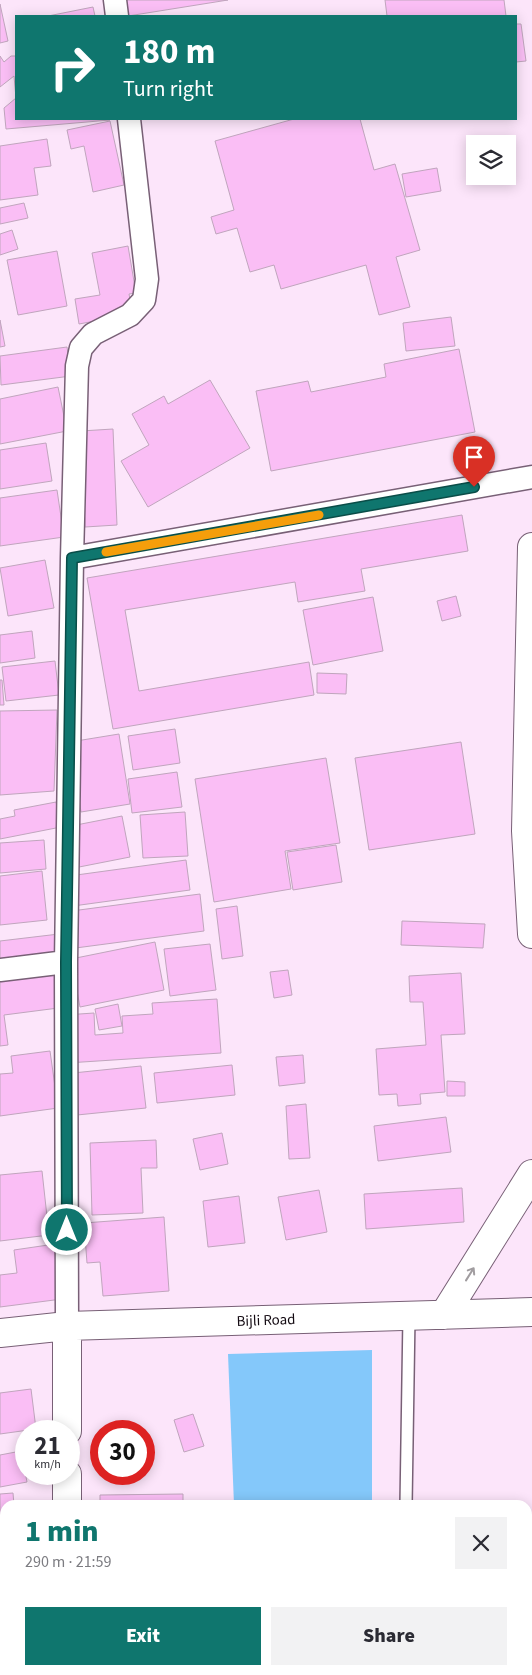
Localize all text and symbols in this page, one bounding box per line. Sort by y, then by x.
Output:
text: 180 m [123,27,215,77]
icon: right [40,35,105,100]
text: Turn right [123,73,213,105]
map controls [466,135,516,185]
button: layers [466,135,516,185]
pin [453,436,495,487]
icon: arrive [460,443,488,471]
position arrow [40,1203,92,1255]
one-way arrow [466,1267,476,1281]
street label: Bijli Road [236,1309,296,1332]
speed limit sign: 30 [90,1420,155,1485]
text: 21 [34,1428,61,1464]
text: km/h [34,1456,61,1473]
text: 1 min [25,1510,99,1553]
button: close [455,1517,507,1569]
text: 290 m · 21:59 [25,1551,112,1573]
button: Exit [25,1607,261,1665]
button: Share [271,1607,507,1665]

